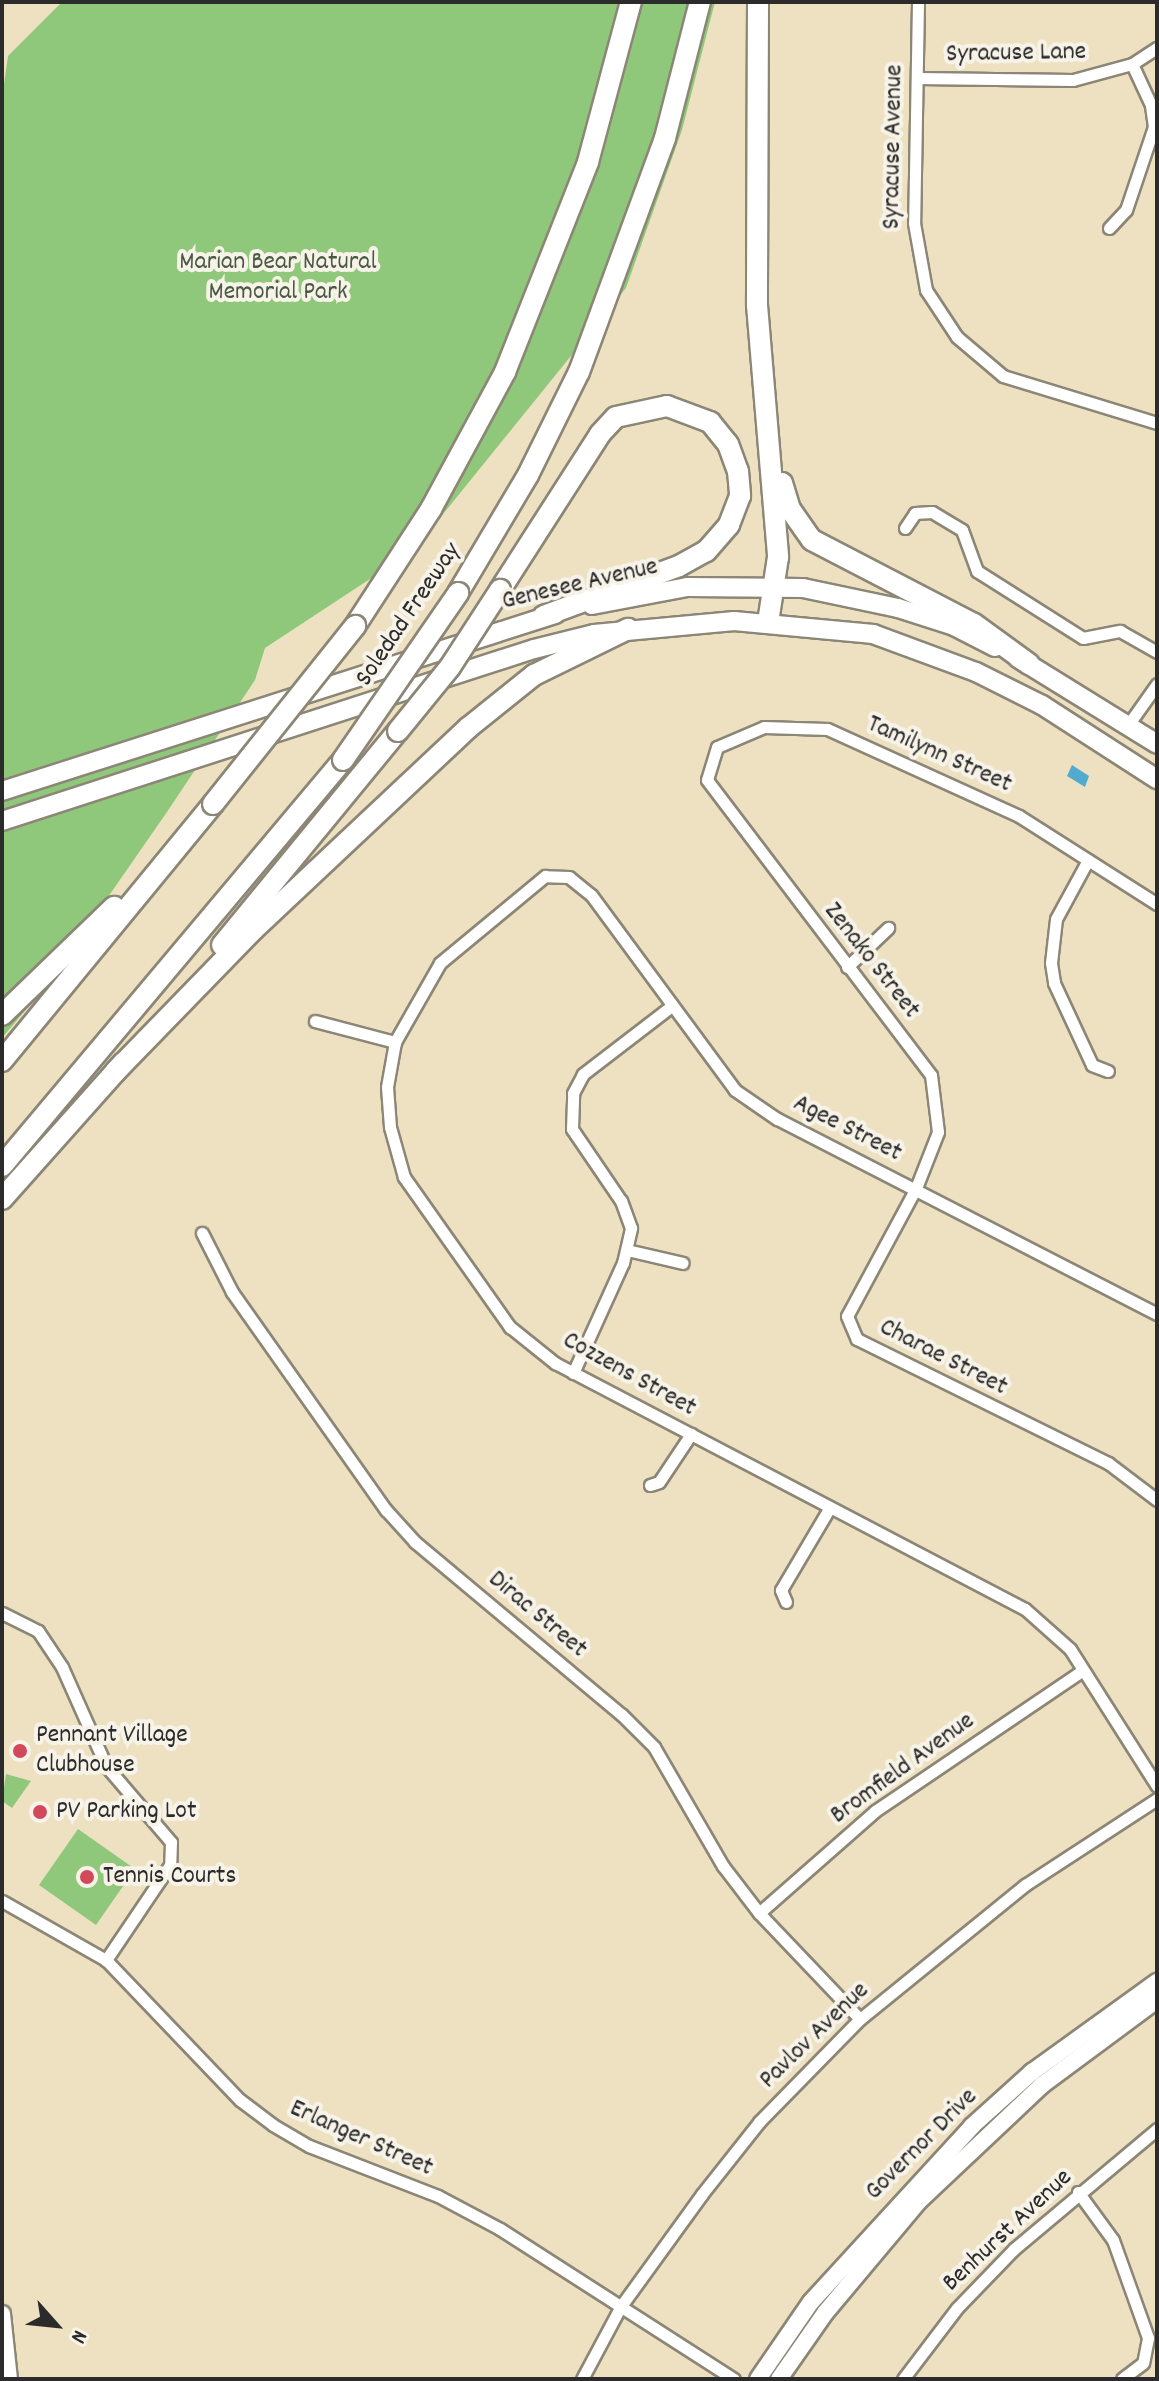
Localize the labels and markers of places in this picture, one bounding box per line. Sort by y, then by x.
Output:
place label: Pennant Village Clubhouse [36,1720,188,1782]
marker: Pennant Village Clubhouse [11,1742,29,1760]
place label: PV Parking Lot [56,1796,196,1828]
marker: PV Parking Lot [31,1803,49,1821]
place label: Tennis Courts [103,1861,236,1893]
marker: Tennis Courts [78,1868,96,1886]

